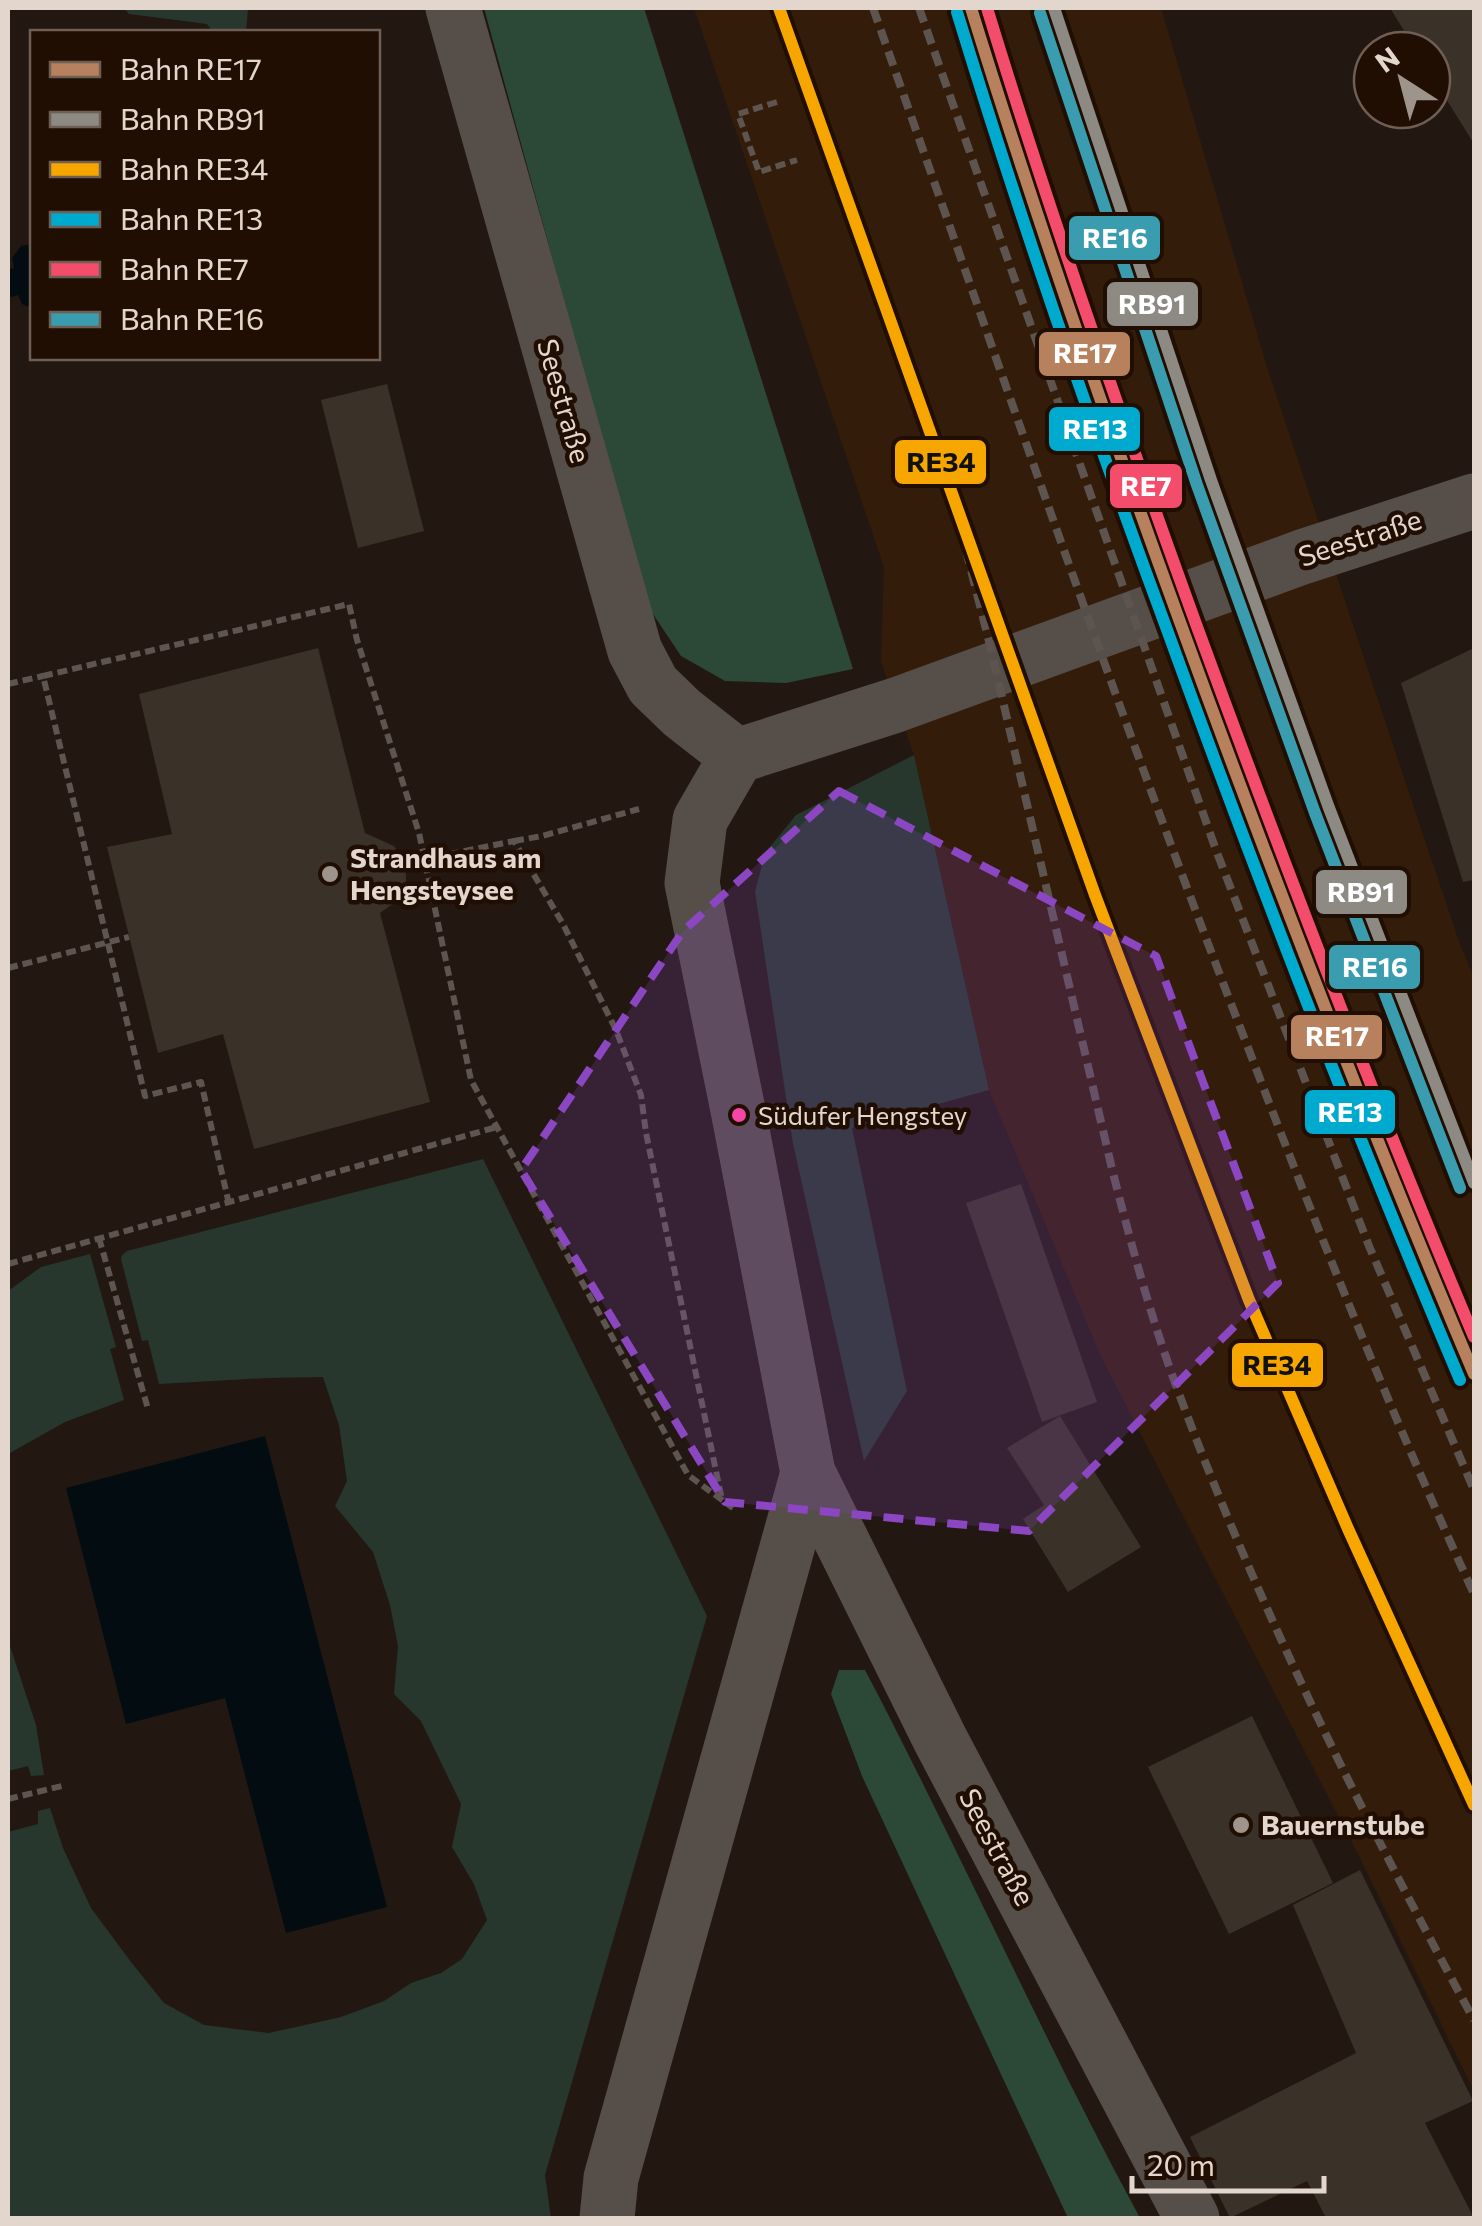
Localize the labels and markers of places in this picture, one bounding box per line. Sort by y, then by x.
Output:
place label: Strandhaus am Hengsteysee [350,840,541,906]
marker: Strandhaus am Hengsteysee [319,863,341,885]
place label: Südufer Hengstey [758,1099,967,1130]
marker: Südufer Hengstey [729,1105,749,1125]
place label: Bauernstube [1261,1807,1425,1841]
marker: Bauernstube [1230,1814,1252,1836]

